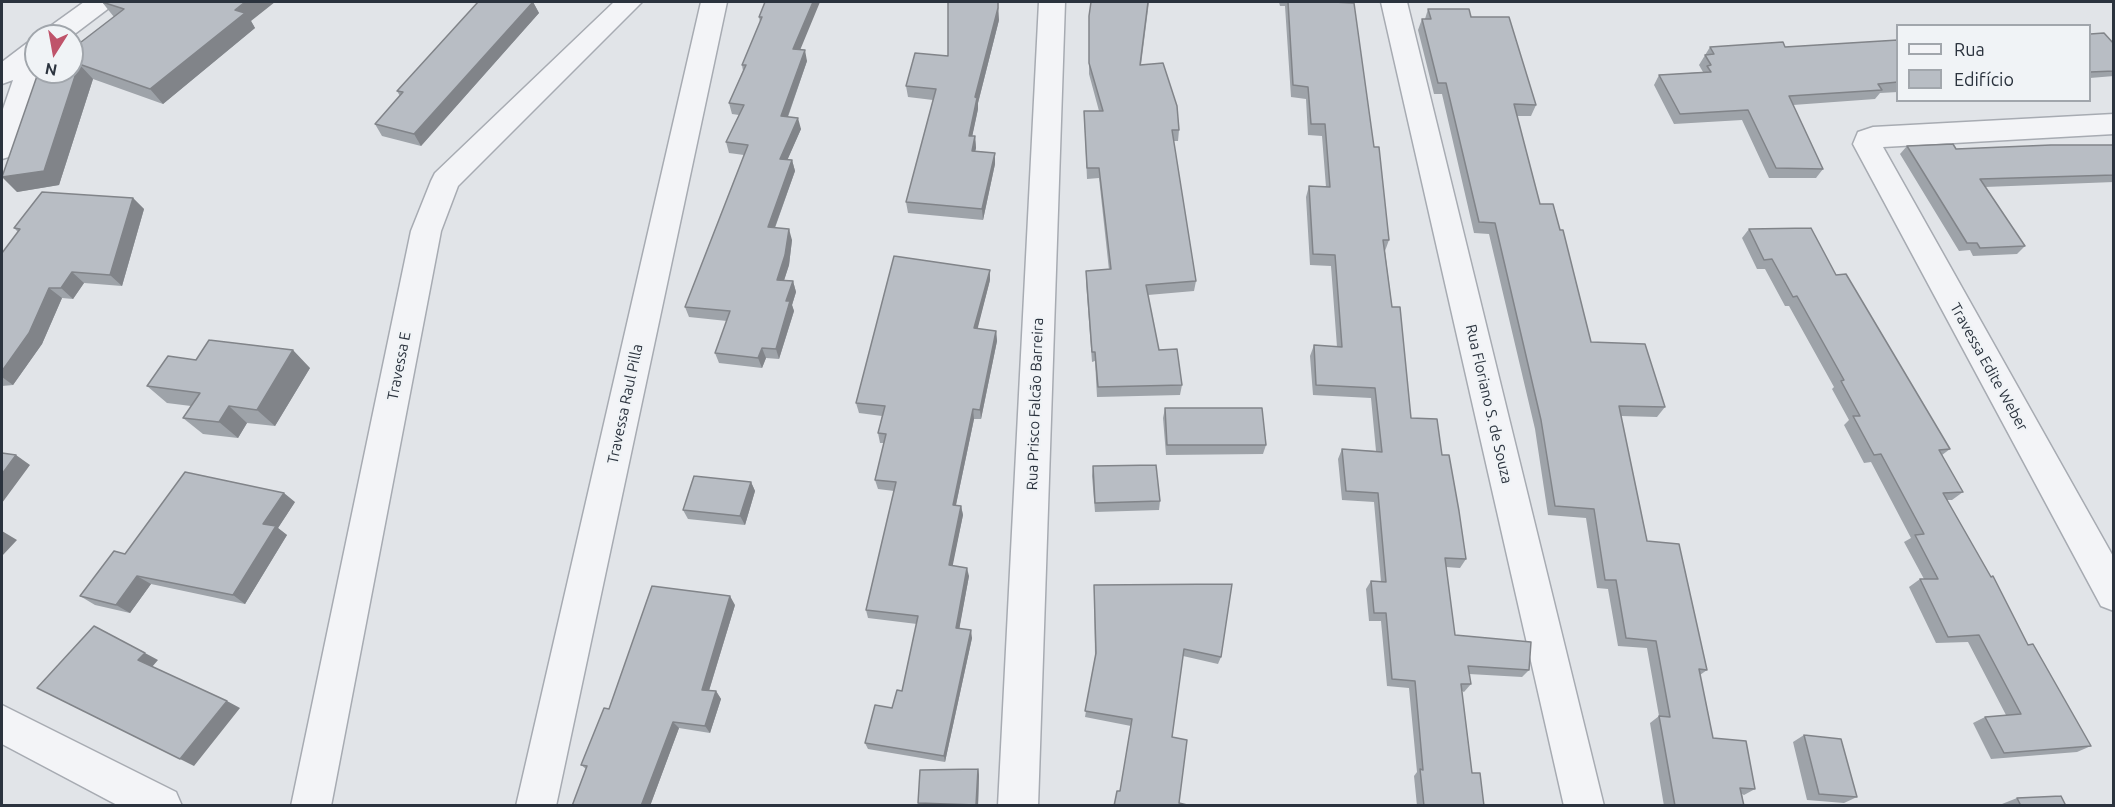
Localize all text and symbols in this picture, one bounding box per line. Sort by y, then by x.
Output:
north arrow [24,24,84,84]
legend [1896,24,2091,102]
text: Rua [1954,39,1985,59]
text: N [43,60,59,80]
text: Edifício [1954,69,2014,89]
street label: Travessa Edite Weber [1946,300,2032,434]
street label: Rua Prisco Falcão Barreira [1023,317,1047,491]
street label: Rua Floriano S. de Souza [1462,323,1516,485]
street label: Travessa E [384,330,414,402]
street label: Travessa Raul Pilla [604,342,646,466]

